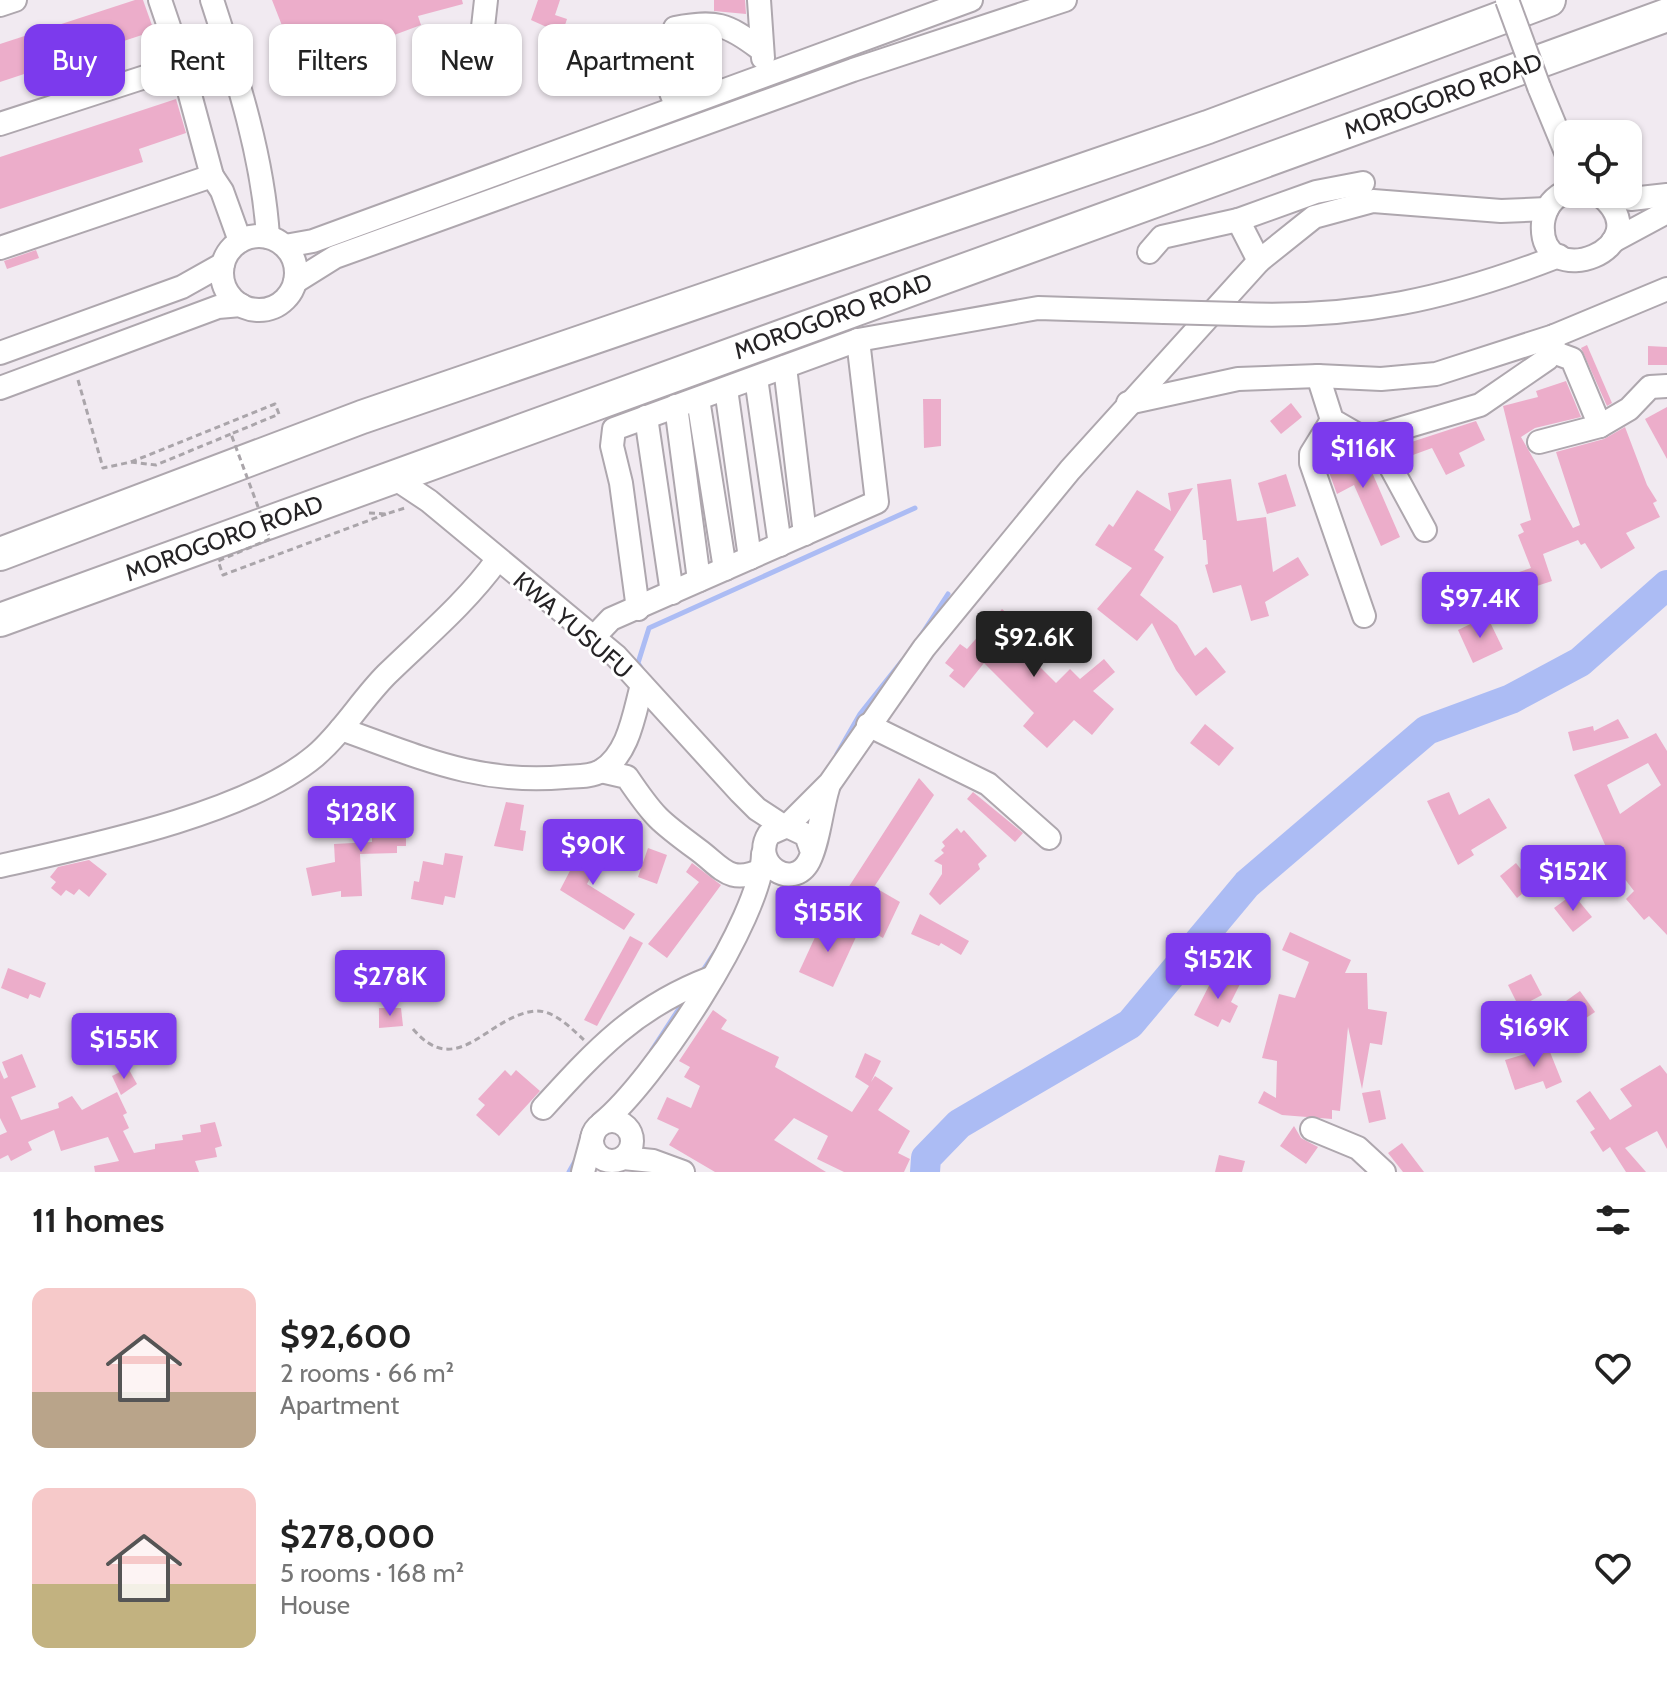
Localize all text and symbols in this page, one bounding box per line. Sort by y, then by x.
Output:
chip: Buy [24,24,125,96]
chip: Rent [141,24,253,96]
chip: Filters [269,24,396,96]
chip: New [412,24,522,96]
chip: Apartment [538,24,722,96]
street label: MOROGORO ROAD [1340,47,1546,145]
map controls [1554,120,1642,208]
button: locate [1554,120,1642,208]
street label: MOROGORO ROAD [730,267,936,365]
pin: $116K [1307,422,1419,490]
text: $116K [1330,432,1396,464]
street label: MOROGORO ROAD [121,489,327,587]
street label: KWA YUSUFU [508,566,638,684]
pin: $97.4K [1415,572,1545,640]
text: $97.4K [1440,582,1520,614]
pin: $92.6K [969,611,1099,679]
text: $92.6K [994,621,1074,653]
pin: $128K [305,786,417,854]
text: $128K [326,796,396,828]
pin: $90K [546,819,640,887]
text: $90K [561,829,625,861]
pin: $152K [1517,845,1629,913]
text: $152K [1539,855,1607,887]
pin: $155K [772,886,884,954]
text: $155K [794,896,862,928]
pin: $152K [1162,933,1274,1001]
text: $152K [1184,943,1252,975]
pin: $278K [334,950,446,1018]
text: $278K [353,960,427,992]
pin: $169K [1478,1001,1590,1069]
text: $169K [1499,1011,1569,1043]
pin: $155K [68,1013,180,1081]
text: $155K [90,1023,158,1055]
icon: filters [1591,1198,1635,1242]
text: 11 homes [32,1199,164,1241]
text: $92,600 [280,1315,412,1357]
icon: home [96,1320,192,1416]
icon: heart [1591,1346,1635,1390]
text: 2 rooms · 66 m² [280,1357,454,1389]
text: Apartment [280,1389,399,1421]
text: $278,000 [280,1515,435,1557]
icon: home [96,1520,192,1616]
icon: heart [1591,1546,1635,1590]
text: 5 rooms · 168 m² [280,1557,464,1589]
text: House [280,1589,350,1621]

